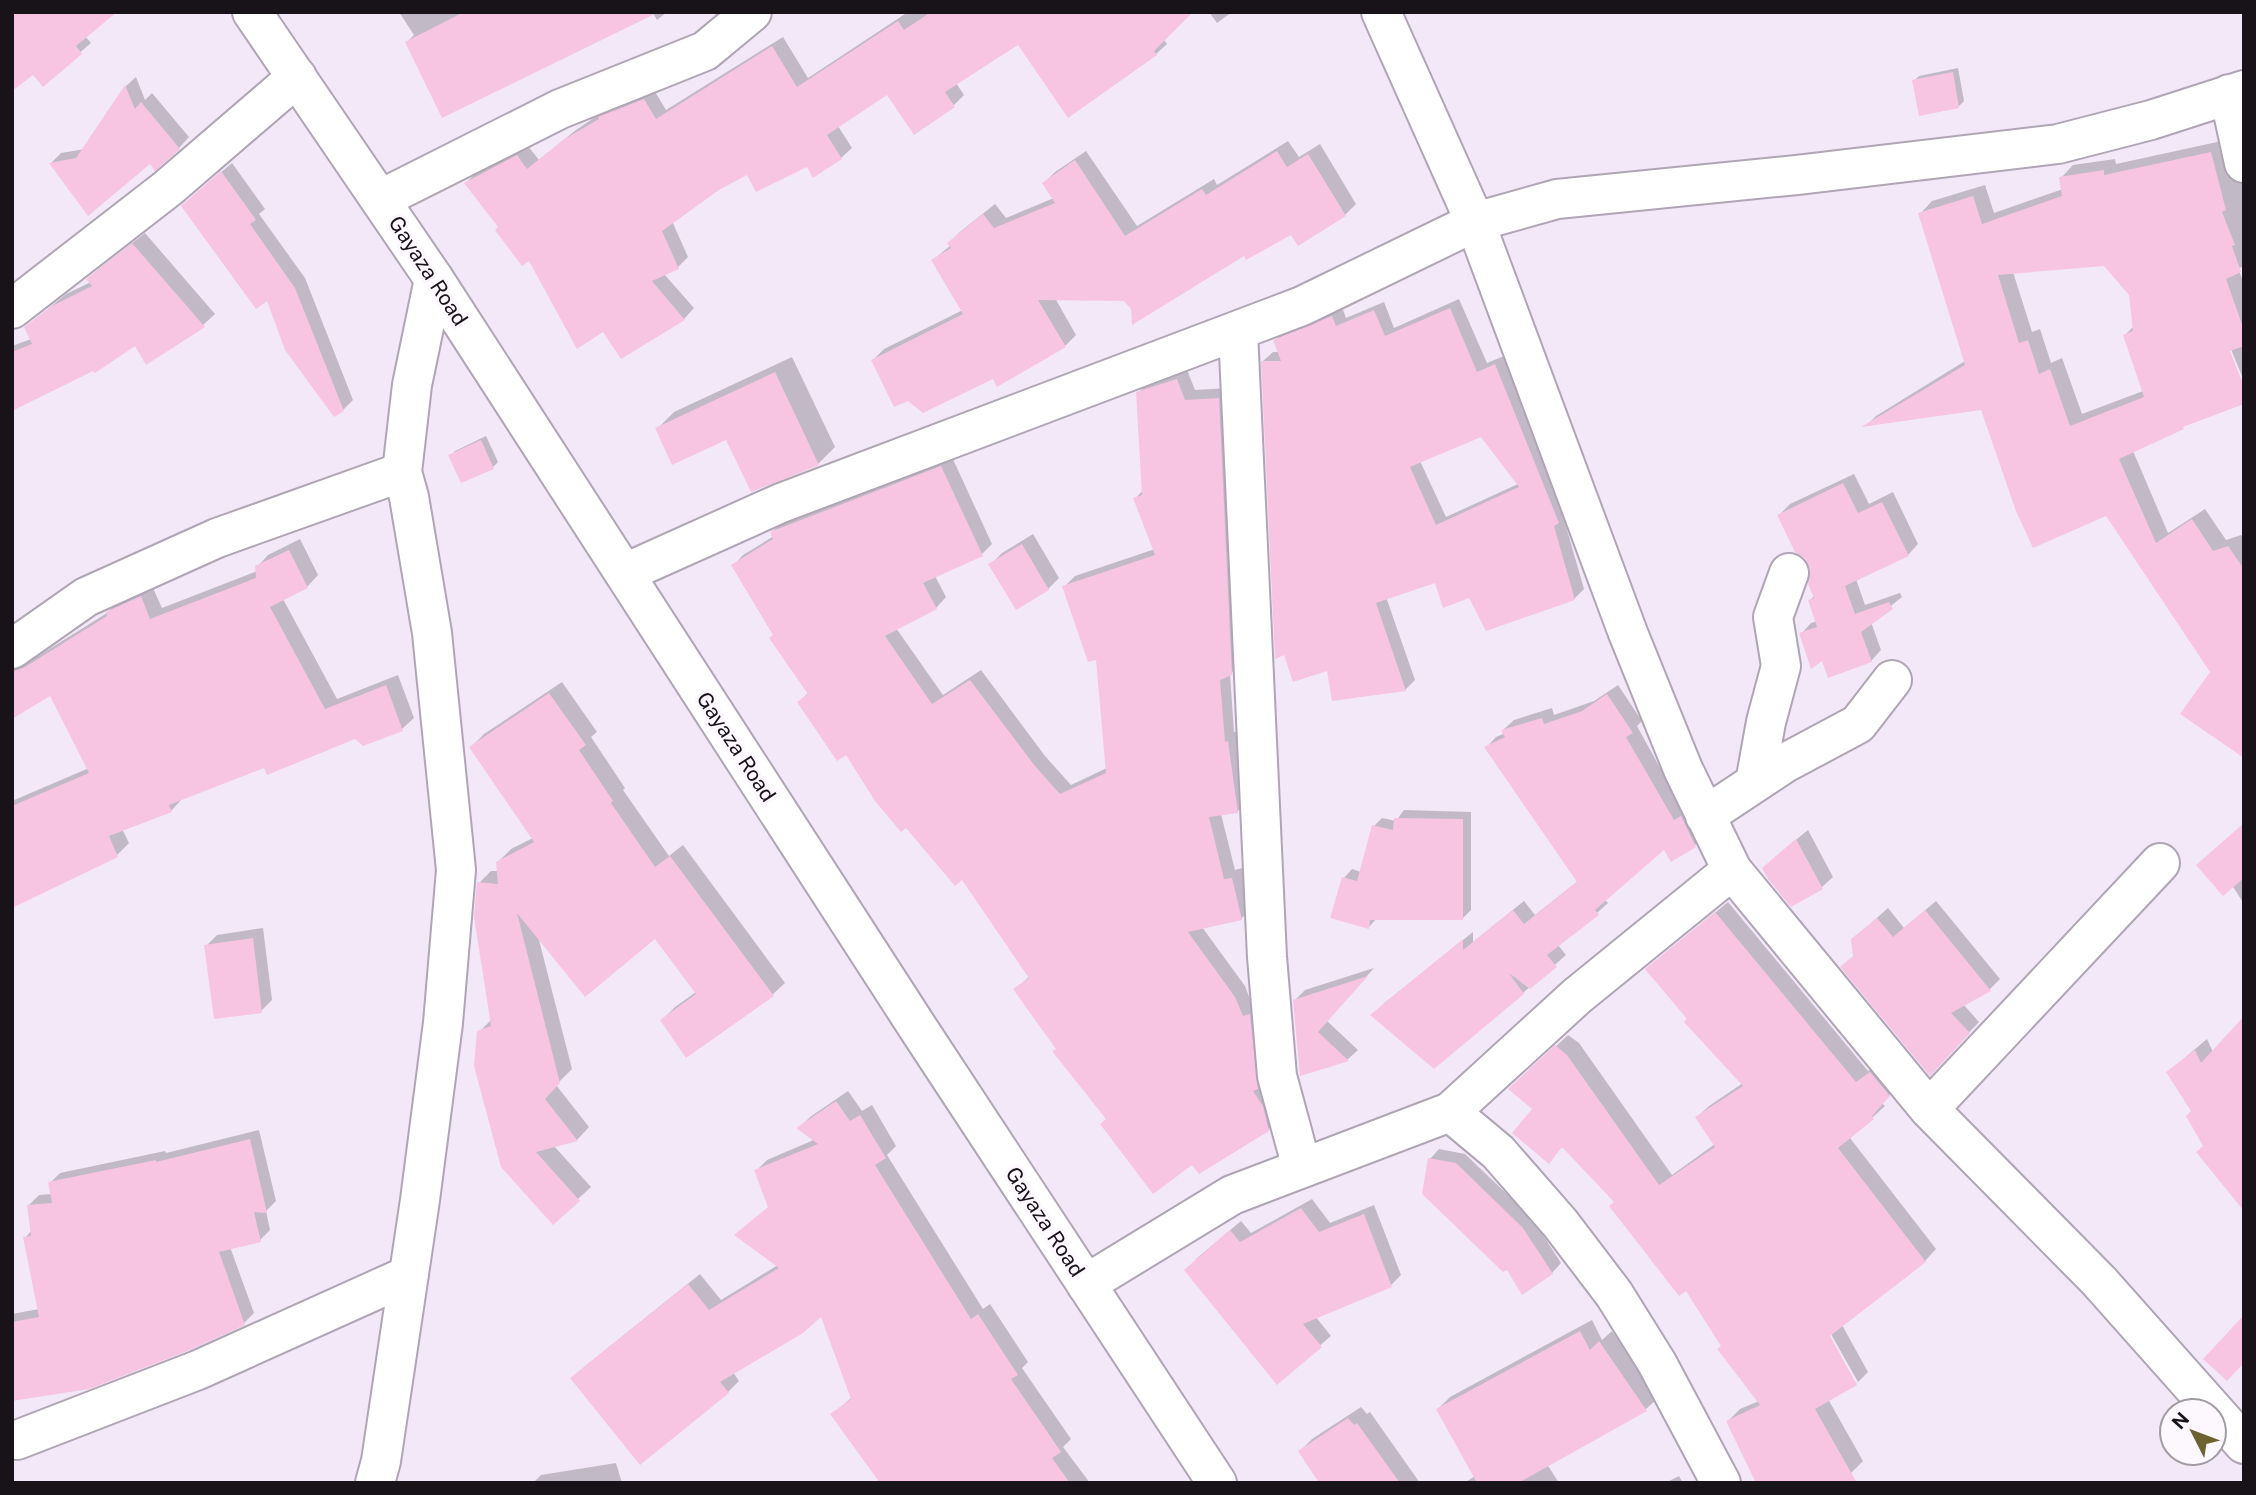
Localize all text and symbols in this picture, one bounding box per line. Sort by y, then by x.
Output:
street label: Gayaza Road [384,211,473,330]
street label: Gayaza Road [692,687,781,806]
street label: Gayaza Road [1001,1162,1090,1281]
north arrow [2158,1397,2228,1467]
text: N [2167,1408,2194,1434]

